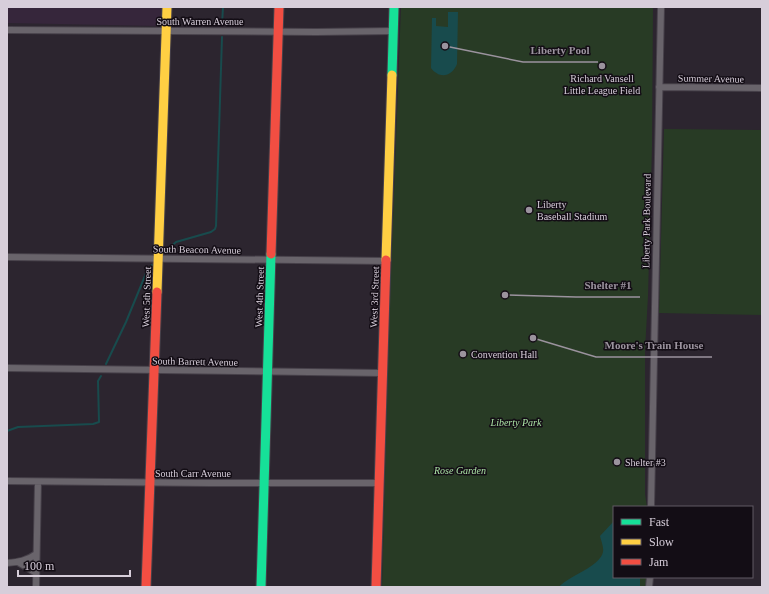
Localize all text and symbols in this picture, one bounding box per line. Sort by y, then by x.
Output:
street label: South Warren Avenue [156,16,244,27]
callout: Liberty Pool [523,39,598,62]
text: Liberty Pool [531,44,589,56]
marker: Richard Vansell Little League Field [597,61,607,71]
street label: Summer Avenue [678,72,745,85]
place label: Richard Vansell Little League Field [564,73,640,96]
street label: Liberty Park Boulevard [640,174,653,268]
place label: Liberty Baseball Stadium [537,199,607,222]
marker: Liberty Baseball Stadium [524,205,534,215]
street label: South Beacon Avenue [153,243,242,256]
street label: West 5th Street [140,266,153,328]
street label: West 4th Street [253,266,266,328]
street label: West 3rd Street [368,266,381,328]
callout: Shelter #1 [576,274,640,297]
text: Shelter #1 [584,279,632,291]
callout: Moore's Train House [596,334,712,357]
text: Moore's Train House [605,339,704,351]
marker: Convention Hall [458,349,468,359]
place label: Convention Hall [471,349,538,360]
street label: South Barrett Avenue [152,355,239,368]
park label: Liberty Park [490,417,542,428]
marker: Shelter #3 [612,457,622,467]
place label: Shelter #3 [625,457,666,468]
park label: Rose Garden [433,465,486,476]
street label: South Carr Avenue [155,468,232,479]
legend [613,506,753,578]
text: Fast [649,515,670,529]
text: Slow [649,535,674,549]
scale bar [18,552,130,578]
text: Jam [649,555,669,569]
text: 100 m [24,559,55,573]

